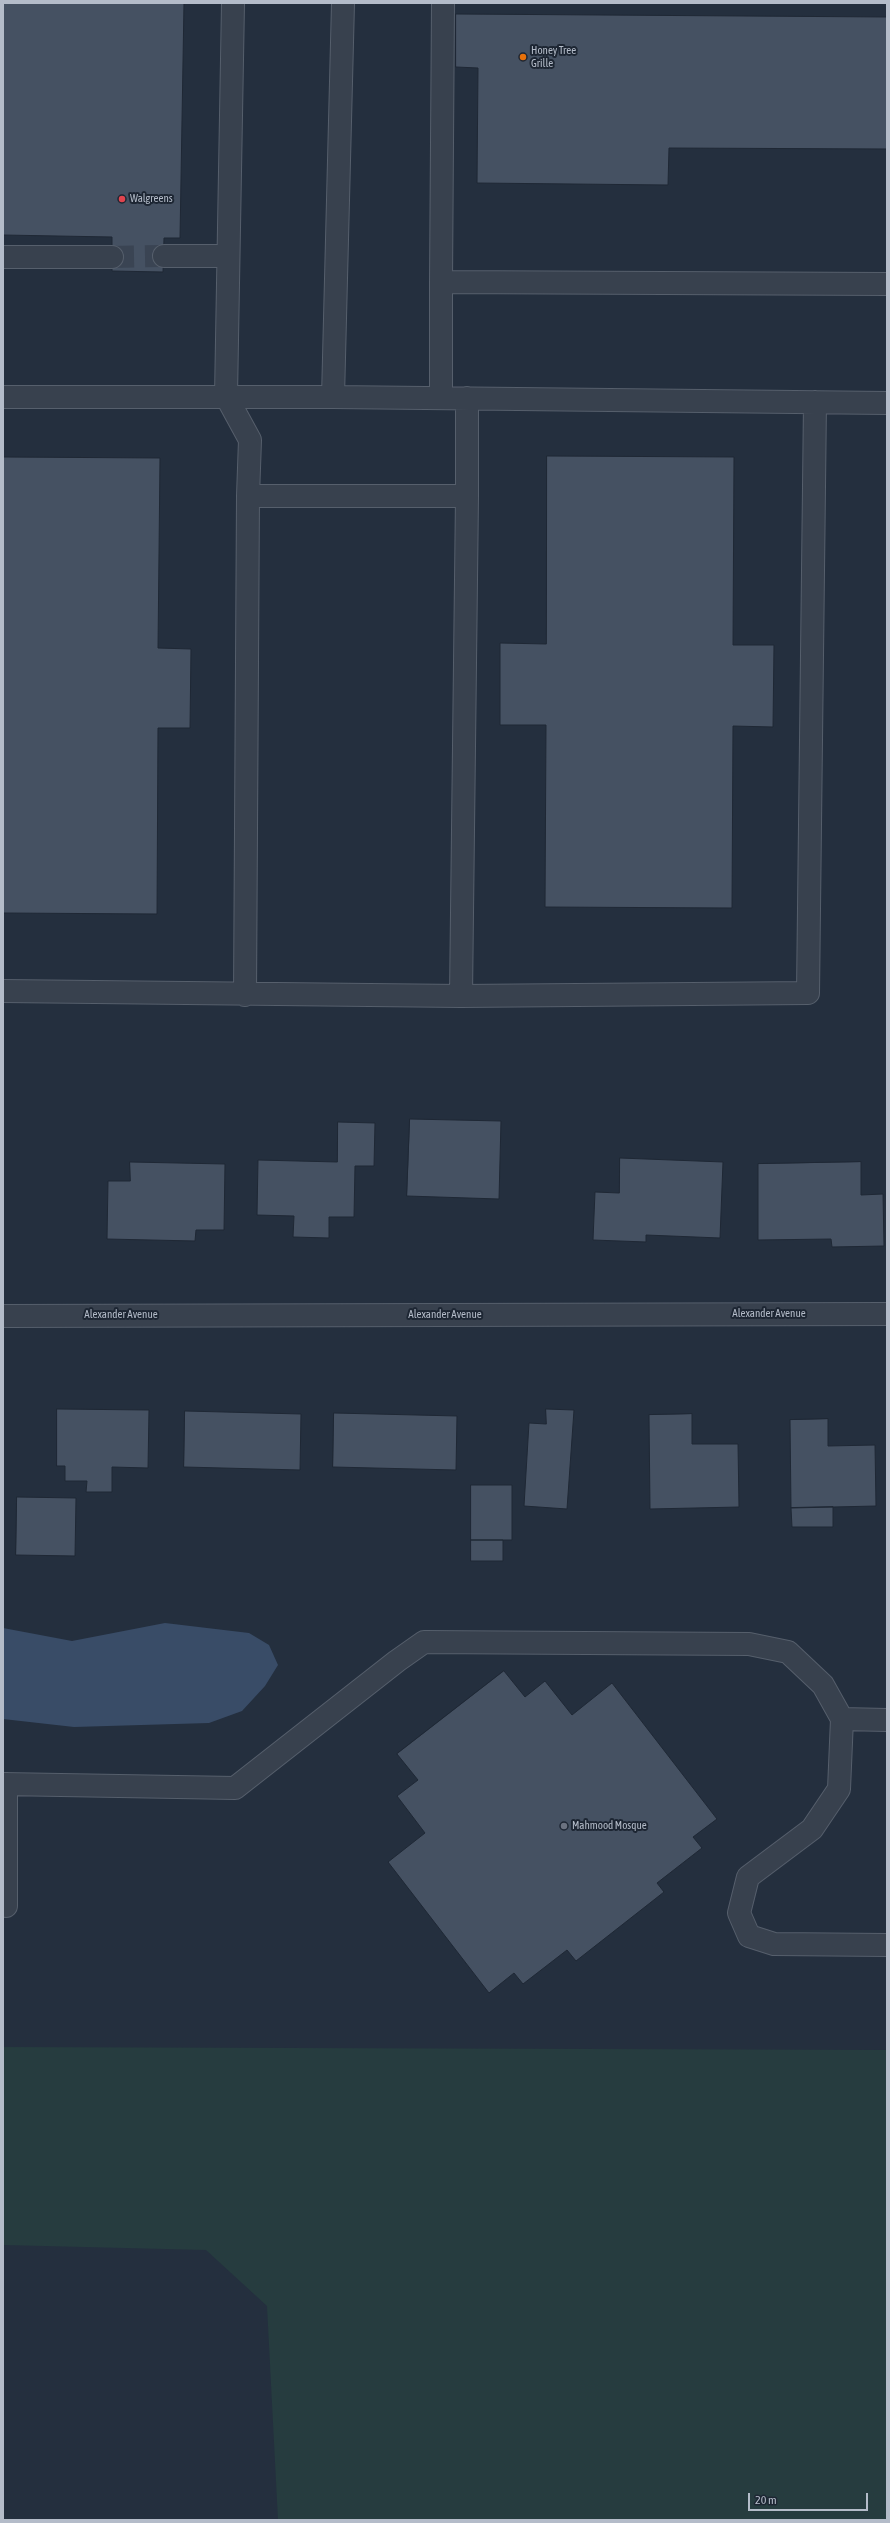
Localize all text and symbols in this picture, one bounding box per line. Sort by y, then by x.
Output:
place label: Honey Tree Grille [531,44,576,70]
marker: Honey Tree Grille [518,52,528,62]
place label: Walgreens [130,192,173,206]
marker: Walgreens [117,194,127,204]
street label: Alexander Avenue [732,1307,806,1321]
street label: Alexander Avenue [84,1308,158,1322]
street label: Alexander Avenue [408,1308,482,1322]
place label: Mahmood Mosque [572,1819,647,1833]
marker: Mahmood Mosque [559,1821,569,1831]
scale bar [750,2485,870,2511]
text: 20 m [755,2493,777,2507]

